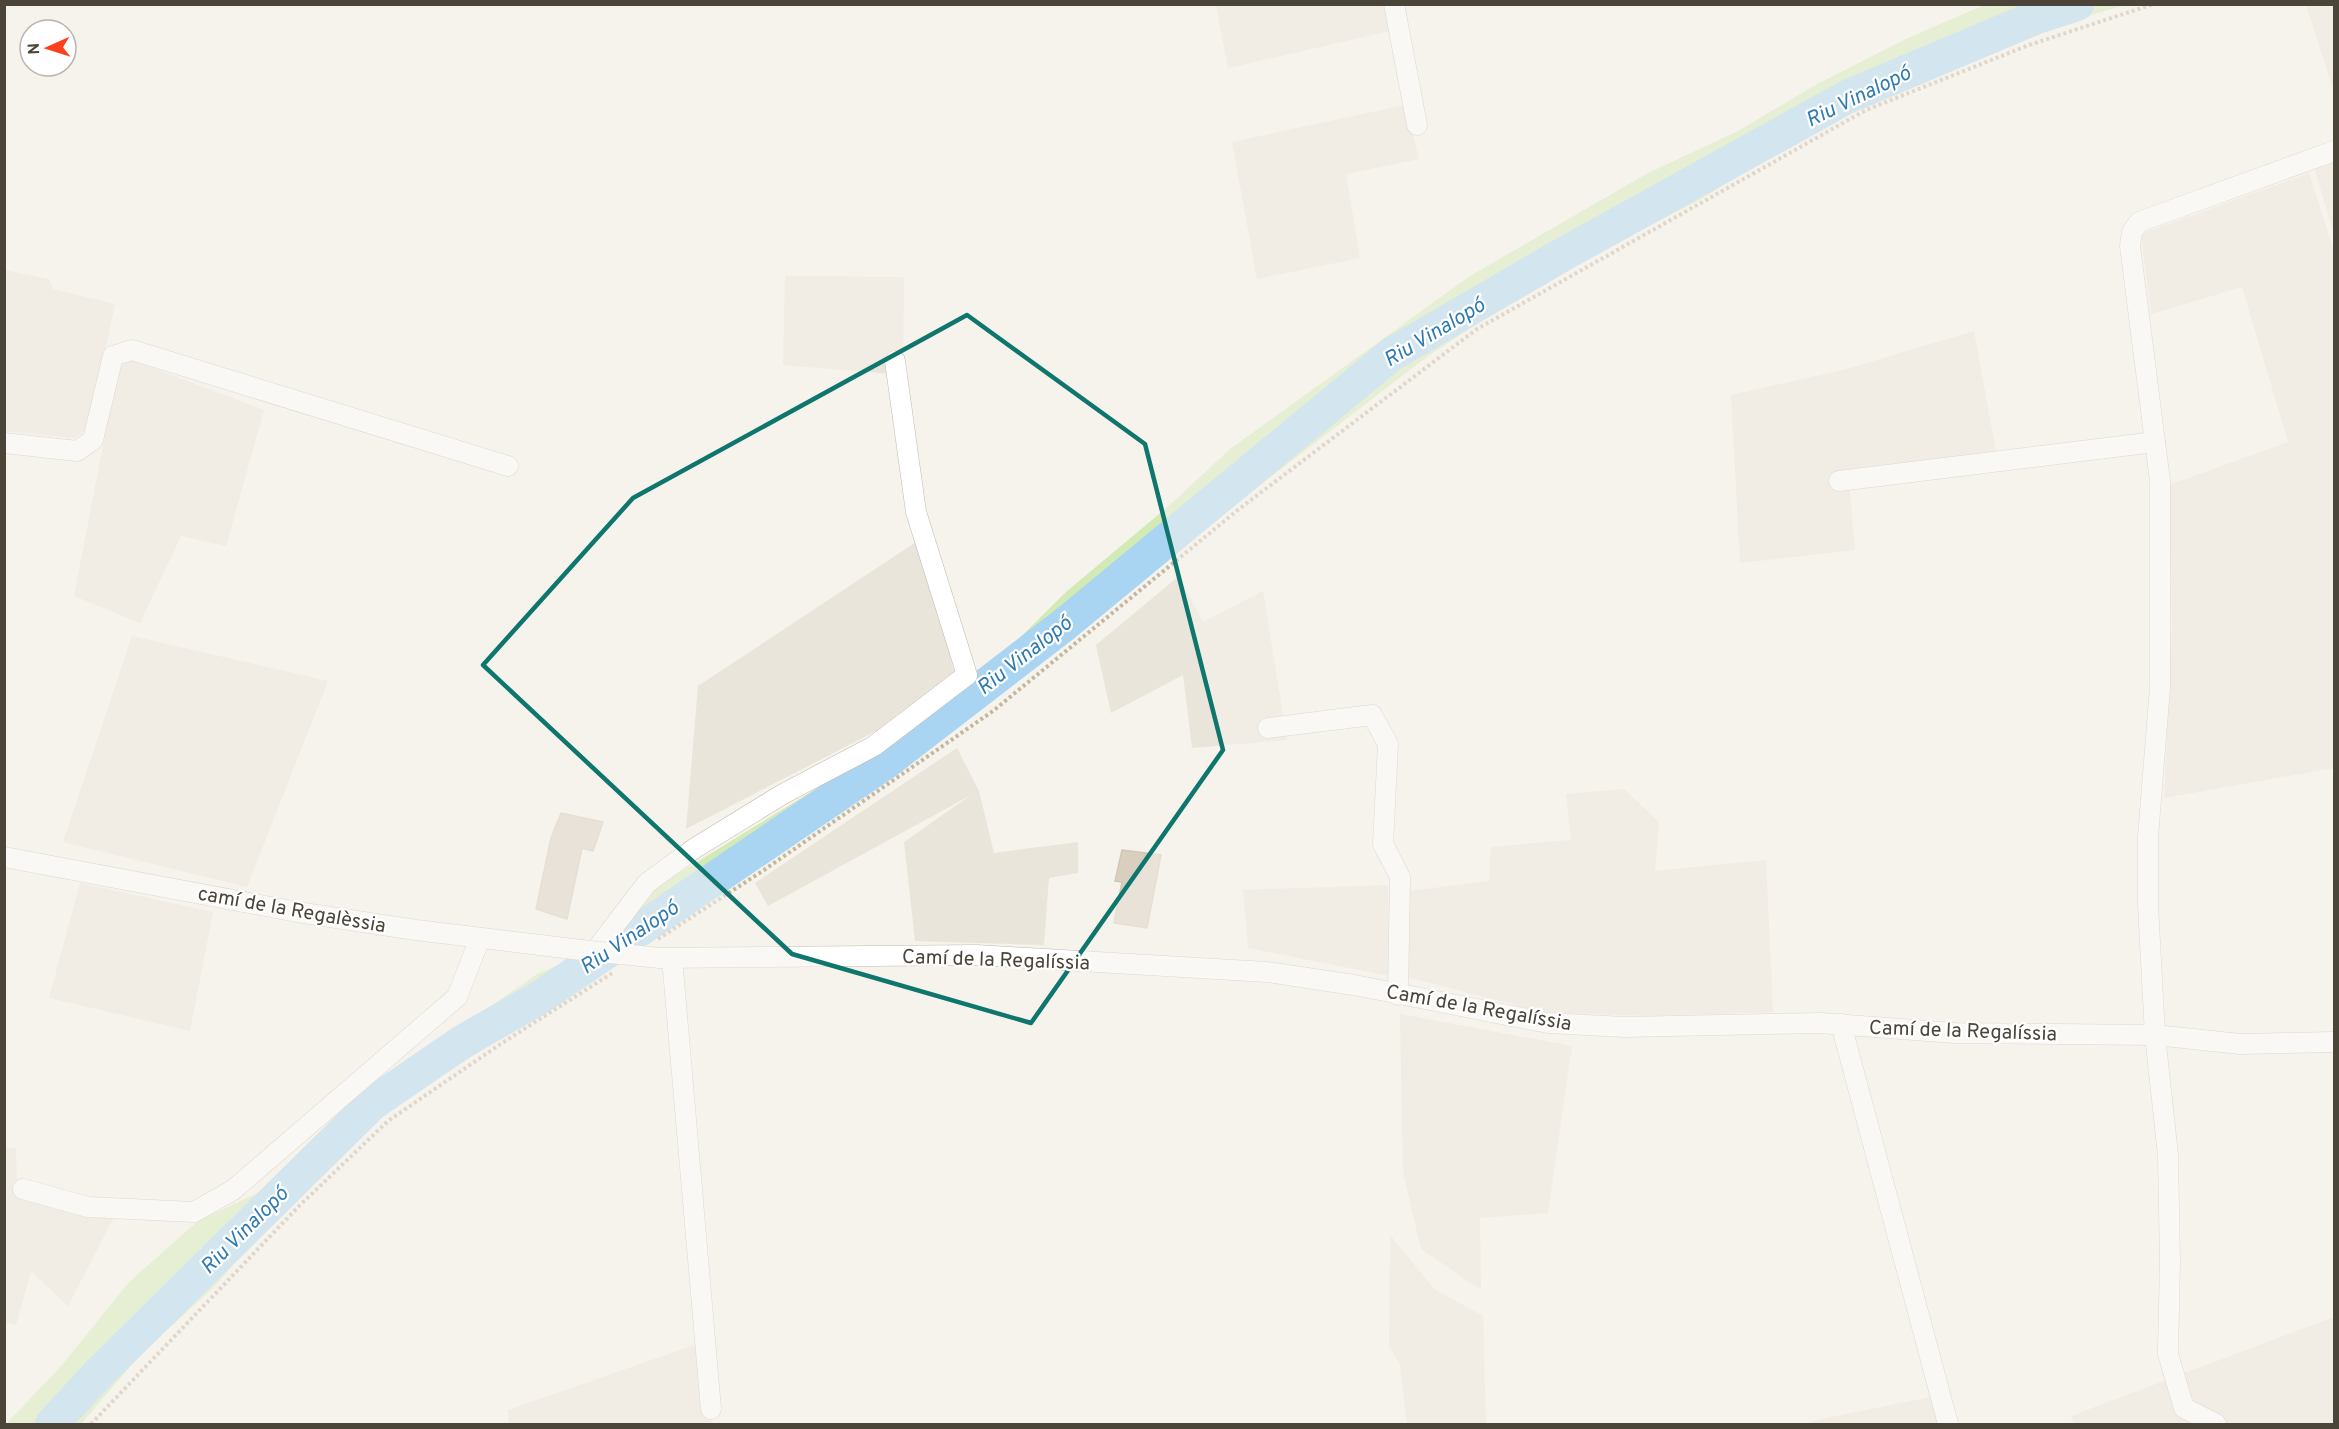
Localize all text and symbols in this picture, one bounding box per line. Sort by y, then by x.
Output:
north arrow [18,18,78,78]
text: N [25,42,45,55]
water label: Riu Vinalopó [1802,60,1917,134]
water label: Riu Vinalopó [1379,292,1492,374]
water label: Riu Vinalopó [972,609,1079,702]
street label: camí de la Regalèssia [196,882,388,940]
water label: Riu Vinalopó [575,894,686,981]
street label: Camí de la Regalíssia [901,945,1090,977]
street label: Camí de la Regalíssia [1384,980,1574,1038]
street label: Camí de la Regalíssia [1868,1016,2057,1048]
water label: Riu Vinalopó [195,1180,296,1281]

